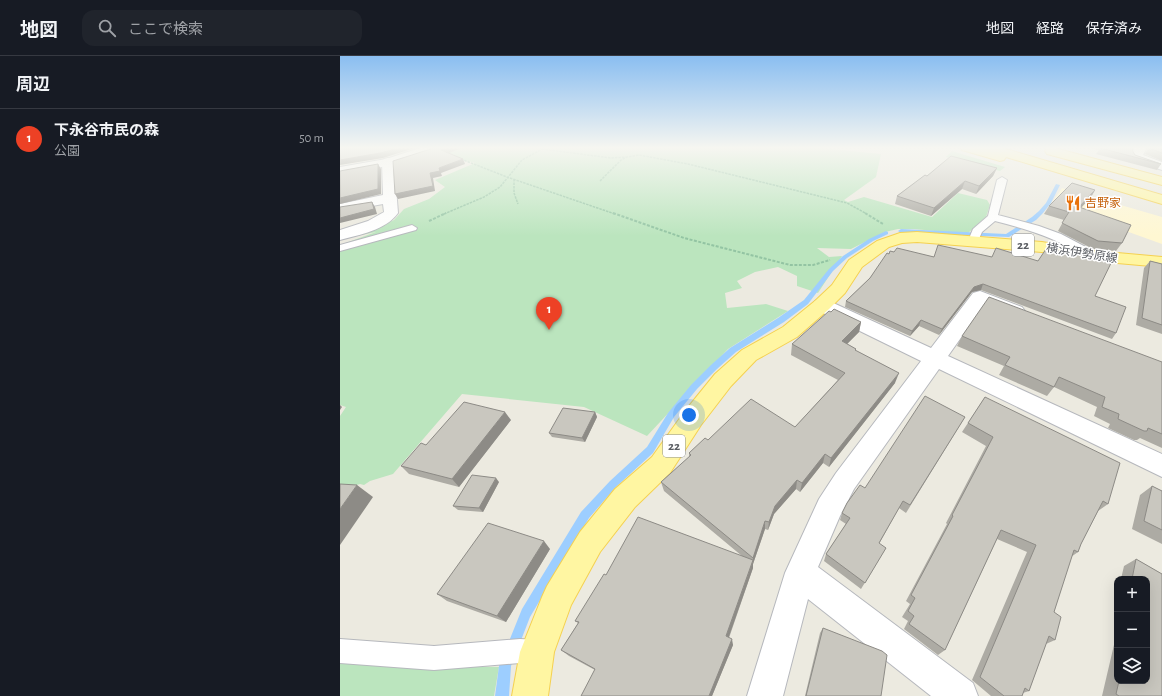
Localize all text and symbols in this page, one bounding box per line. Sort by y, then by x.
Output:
search box [82,10,362,46]
icon: search [96,17,118,39]
text: 地図 [20,21,58,40]
text: ここで検索 [128,22,203,37]
text: 地図 [986,22,1014,36]
text: 経路 [1036,22,1064,36]
text: 保存済み [1086,22,1142,36]
text: 周辺 [16,76,50,93]
text: 下永谷市民の森 [54,123,159,138]
text: 1 [27,132,31,145]
text: 50 m [299,132,324,145]
text: 公園 [54,145,80,158]
restaurant icon: 吉野家 [1064,194,1082,212]
place label: 吉野家 [1085,196,1121,209]
road number: 22 [1012,234,1034,256]
street label: 横浜伊勢原線 [1045,240,1119,265]
pin: 1 [536,297,562,330]
your location [679,405,699,425]
road number: 22 [663,435,685,457]
map controls [1114,576,1150,684]
button: + [1114,576,1150,612]
button: − [1114,612,1150,648]
button: layers [1114,648,1150,684]

